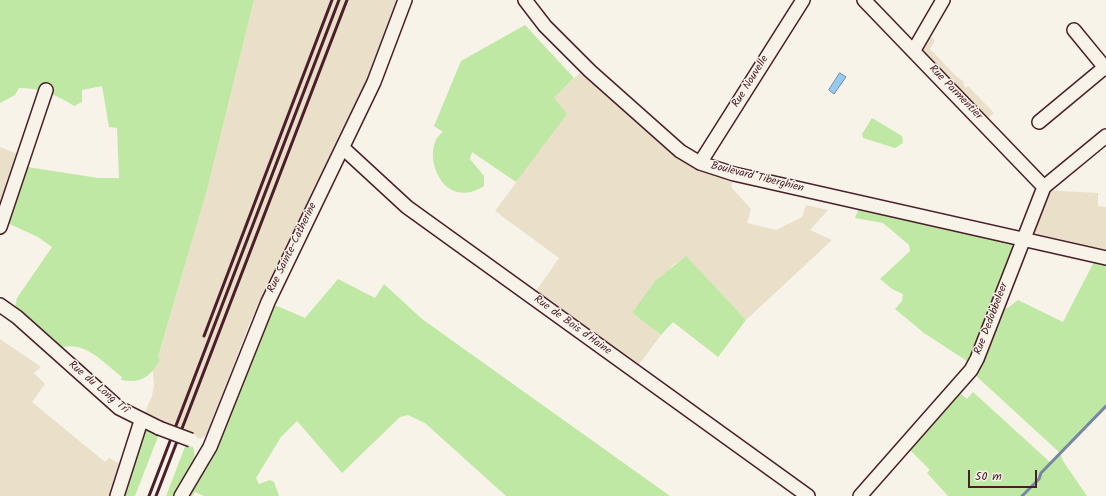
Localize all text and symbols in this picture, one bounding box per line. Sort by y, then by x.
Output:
street label: Rue Nouvelle [730,54,772,110]
street label: Rue Parmentier [926,63,984,123]
street label: Boulevard Tiberghien [709,160,805,196]
street label: Rue Sainte-Catherine [265,201,321,295]
street label: Rue Dedobbeleer [972,281,1012,357]
street label: Rue de Bois d'Haine [531,293,613,359]
street label: Rue du Long Trî [65,359,131,417]
scale bar [970,462,1039,488]
text: 50 m [975,467,1002,486]

